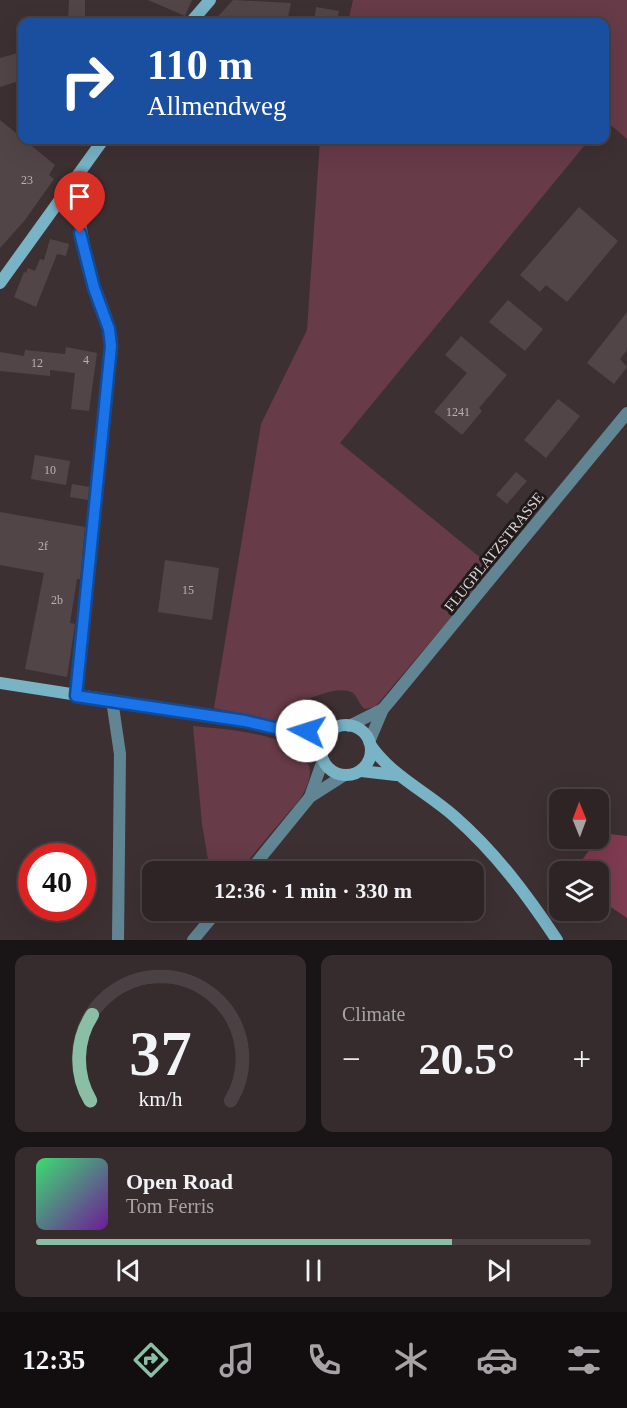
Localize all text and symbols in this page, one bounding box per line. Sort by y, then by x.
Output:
icon: right [48,42,126,120]
text: 110 m [147,42,253,88]
text: Allmendweg [147,91,286,121]
pin [54,171,105,233]
house number: 23 [21,173,33,187]
icon: arrive [63,180,96,213]
house number: 4 [83,353,89,367]
house number: 12 [31,356,43,370]
house number: 1241 [446,405,470,419]
house number: 10 [44,463,56,477]
street label: FLUGPLATZSTRASSE [441,489,547,615]
house number: 2f [38,539,48,553]
house number: 15 [182,583,194,597]
house number: 2b [51,593,63,607]
position arrow [275,699,339,763]
north arrow [549,789,609,849]
map controls [549,789,609,921]
speed limit sign: 40 [18,843,96,921]
button: layers [549,861,609,921]
text: 12:36 · 1 min · 330 m [214,878,412,903]
text: Climate [342,1003,405,1025]
text: 37 [129,1019,192,1088]
text: 20.5° [418,1034,515,1084]
text: − [342,1041,361,1077]
text: + [572,1041,591,1077]
text: km/h [138,1087,183,1111]
text: Open Road [126,1169,233,1194]
text: Tom Ferris [126,1195,214,1217]
icon: previous [112,1254,145,1287]
icon: pause [297,1254,330,1287]
icon: next [482,1254,515,1287]
icon: directions [130,1339,172,1381]
icon: music [216,1339,258,1381]
icon: phone [303,1339,345,1381]
icon: climate [390,1339,432,1381]
icon: car [476,1339,518,1381]
icon: filters [563,1339,605,1381]
text: 12:35 [22,1345,85,1375]

